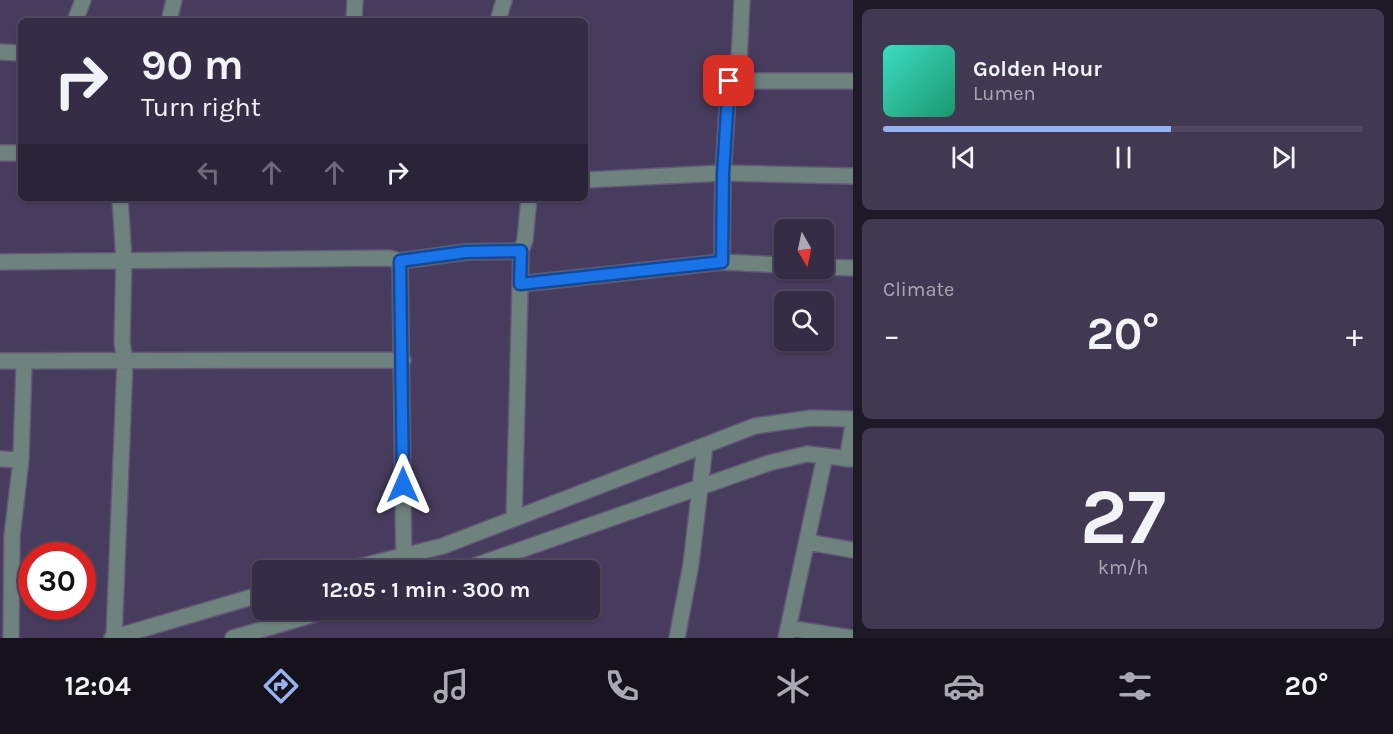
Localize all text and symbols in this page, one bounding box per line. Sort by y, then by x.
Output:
text: 90 m [141,40,244,90]
icon: right [42,42,120,120]
pin [703,55,754,106]
text: Golden Hour [973,56,1102,82]
icon: arrive [712,64,745,97]
text: Lumen [973,82,1036,105]
text: Turn right [141,91,261,123]
icon: previous [947,141,980,174]
icon: pause [1107,141,1140,174]
icon: next [1267,141,1300,174]
icon: left [192,156,225,189]
icon: ahead [255,156,288,189]
icon: ahead [318,156,351,189]
icon: right [381,156,414,189]
north arrow [774,219,834,279]
map controls [774,219,834,351]
text: Climate [883,278,954,301]
button: search [774,291,834,351]
text: 20° [1086,308,1160,360]
text: − [883,316,900,354]
text: + [1346,316,1363,354]
position arrow [371,453,435,517]
text: 27 [1080,471,1166,563]
speed limit sign: 30 [18,542,96,620]
text: km/h [1098,556,1148,579]
text: 12:05 · 1 min · 300 m [322,577,530,603]
icon: directions [260,665,302,707]
icon: music [430,665,472,707]
icon: phone [601,665,643,707]
icon: climate [772,665,814,707]
icon: car [943,665,985,707]
icon: filters [1114,665,1156,707]
text: 12:04 [64,670,131,702]
text: 20° [1285,670,1329,702]

